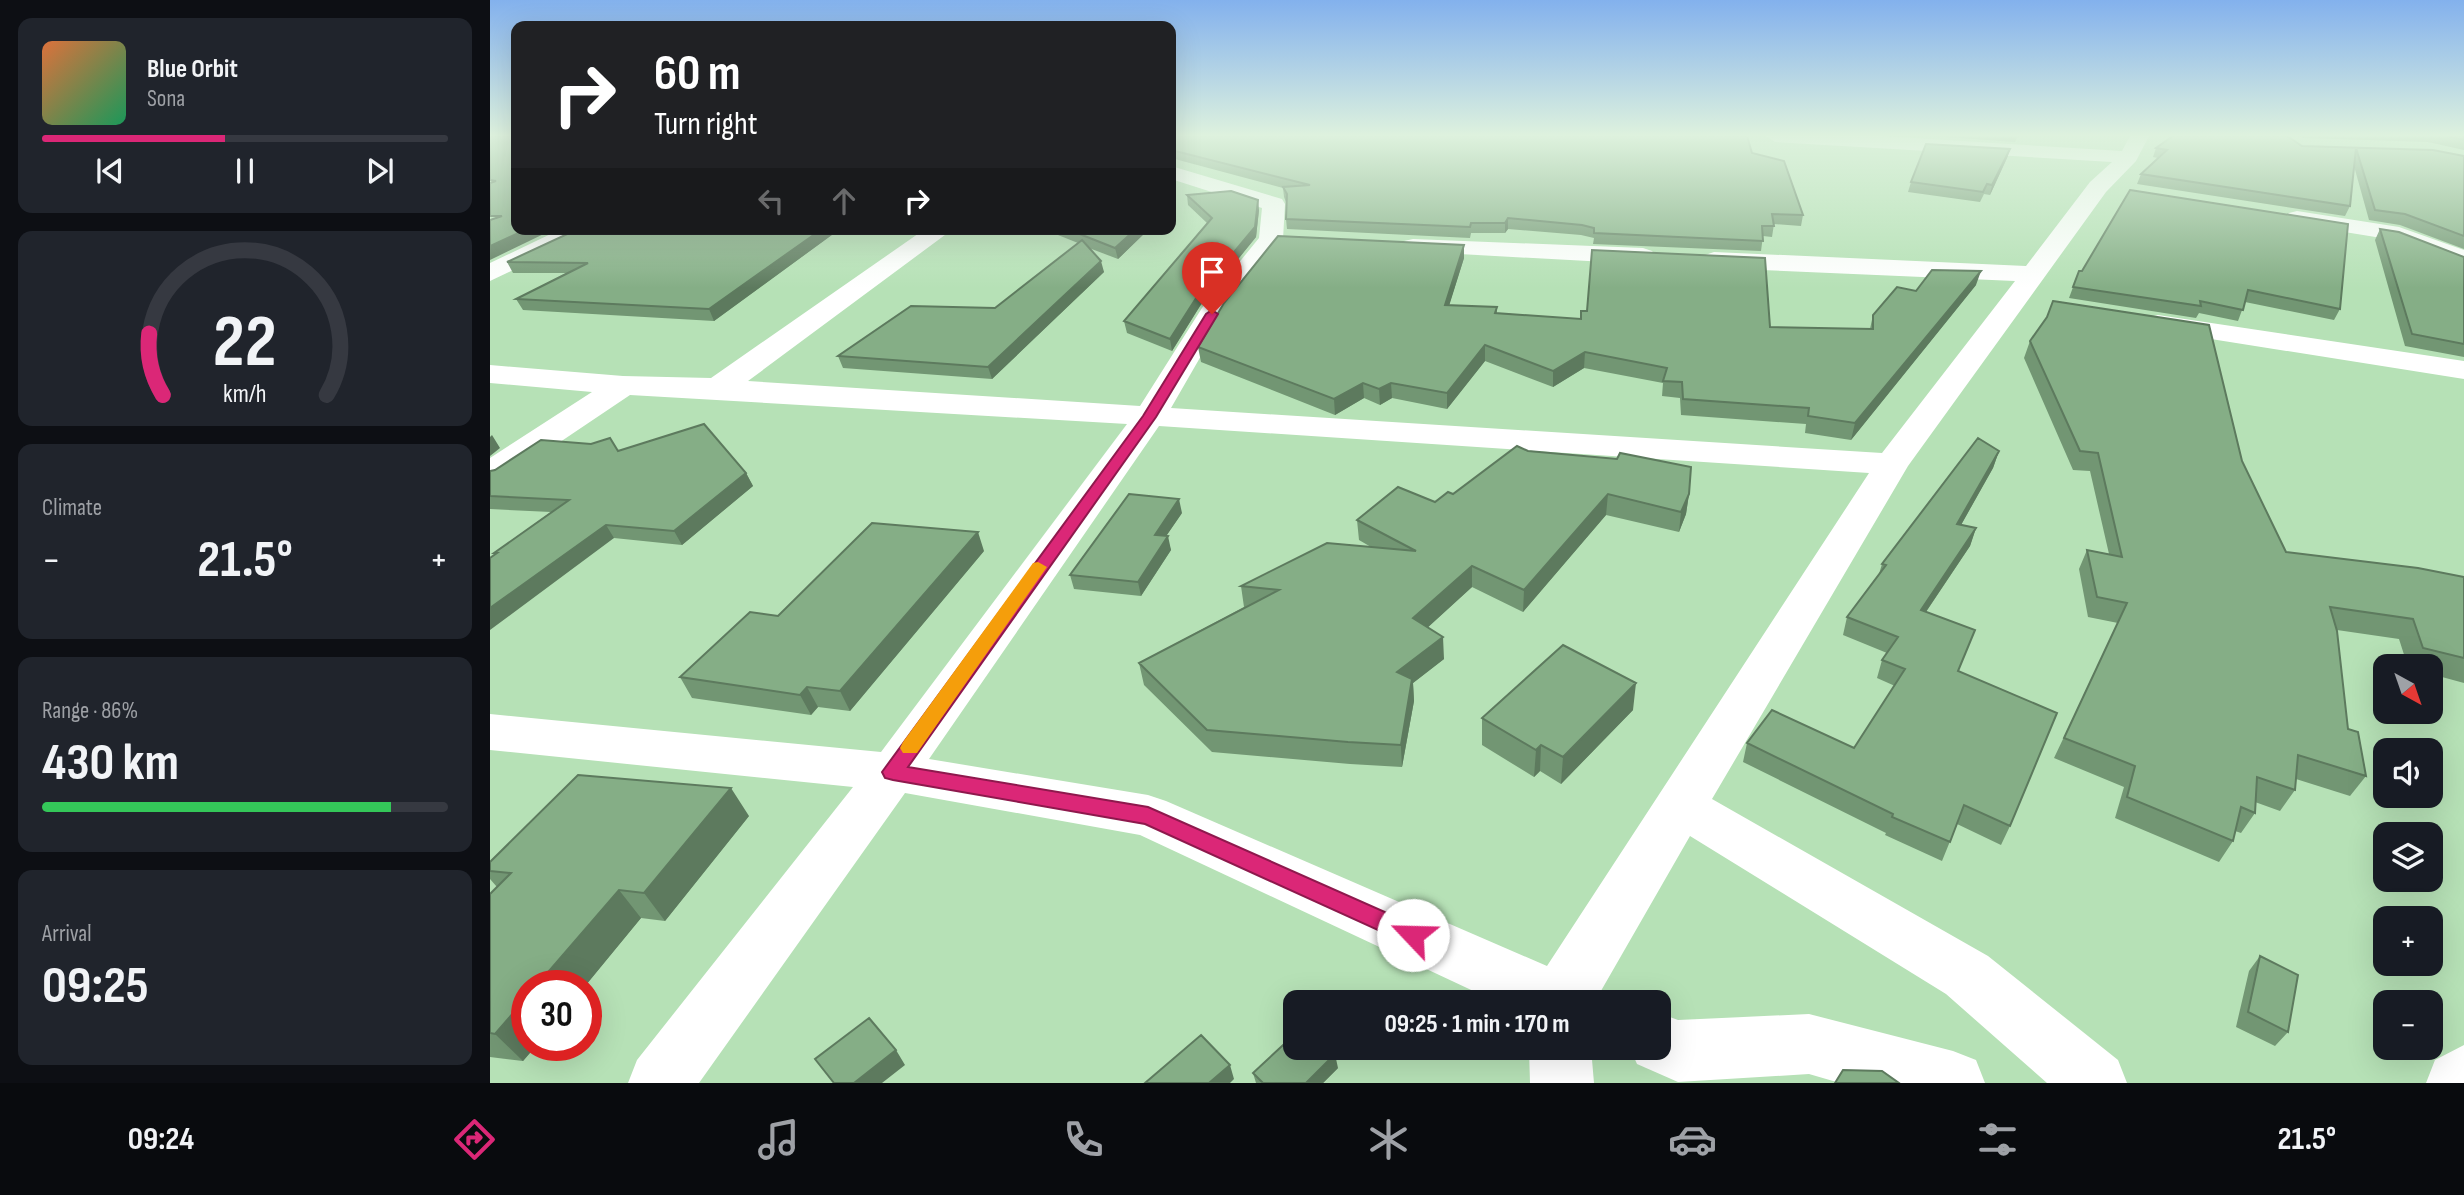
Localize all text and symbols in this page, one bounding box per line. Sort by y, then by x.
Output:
text: 60 m [654,45,741,104]
icon: right [539,49,630,140]
text: Blue Orbit [147,54,238,85]
text: Sona [147,85,185,113]
text: Turn right [654,105,758,144]
icon: previous [91,152,129,190]
icon: pause [226,152,264,190]
icon: next [361,152,399,190]
icon: left [752,182,790,220]
icon: ahead [825,182,863,220]
icon: right [898,182,936,220]
pin [1182,242,1242,314]
icon: arrive [1193,253,1231,291]
text: 22 [213,299,277,387]
text: km/h [223,378,267,409]
text: Climate [42,494,102,522]
text: 21.5° [197,529,293,592]
text: − [42,538,61,583]
text: + [429,538,448,583]
north arrow [2373,654,2443,724]
map controls [2373,654,2443,1060]
text: Range · 86% [42,697,138,725]
text: 430 km [42,732,179,795]
button: sound [2373,738,2443,808]
button: layers [2373,822,2443,892]
position arrow [1376,898,1450,972]
button: + [2373,906,2443,976]
text: Arrival [42,920,91,948]
text: 09:25 [42,955,149,1018]
speed limit sign: 30 [511,970,602,1061]
button: − [2373,990,2443,1060]
text: 09:25 · 1 min · 170 m [1384,1009,1570,1040]
icon: directions [450,1115,499,1164]
icon: music [754,1115,803,1164]
icon: phone [1059,1115,1108,1164]
icon: climate [1364,1115,1413,1164]
icon: car [1668,1115,1717,1164]
icon: filters [1973,1115,2022,1164]
text: 09:24 [128,1120,194,1159]
text: 21.5° [2277,1120,2336,1159]

